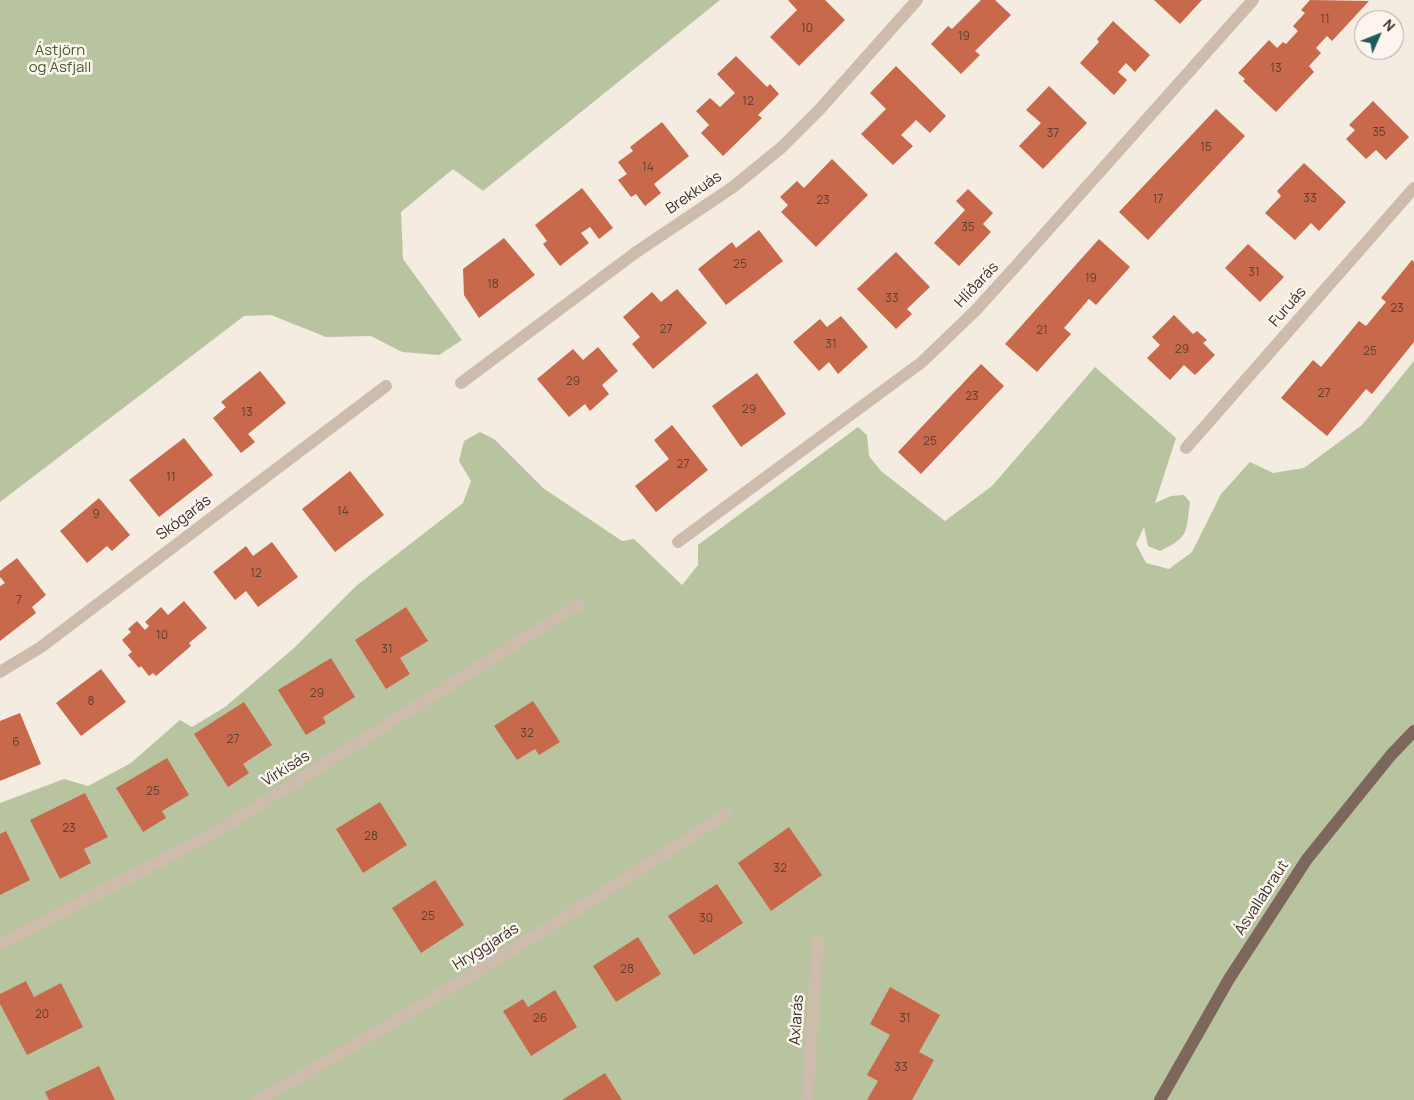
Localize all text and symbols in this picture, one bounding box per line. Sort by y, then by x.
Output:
north arrow [1354,10,1404,60]
house number: 11 [1320,13,1330,27]
text: N [1379,15,1400,35]
house number: 10 [801,22,813,36]
house number: 19 [958,30,970,44]
park label: Ástjörn og Ásfjall [29,42,91,77]
house number: 13 [1270,62,1282,76]
house number: 12 [742,95,754,109]
house number: 35 [1372,126,1386,140]
house number: 37 [1047,127,1059,141]
house number: 15 [1200,141,1212,155]
house number: 14 [642,161,654,175]
street label: Brekkuás [663,168,725,218]
house number: 33 [1303,192,1317,206]
house number: 17 [1153,193,1163,207]
house number: 23 [816,194,830,208]
house number: 35 [961,221,975,235]
house number: 25 [733,258,747,272]
street label: Hlíðarás [951,259,1003,311]
house number: 31 [1248,266,1260,280]
house number: 19 [1085,272,1097,286]
house number: 18 [487,278,499,292]
street label: Furuás [1266,283,1310,331]
house number: 33 [885,292,899,306]
house number: 23 [1390,302,1404,316]
house number: 27 [660,323,672,337]
house number: 21 [1036,324,1048,338]
house number: 31 [825,338,837,352]
house number: 29 [1175,343,1189,357]
house number: 25 [1363,345,1377,359]
house number: 29 [566,375,580,389]
house number: 27 [1318,387,1330,401]
house number: 23 [965,390,979,404]
house number: 29 [742,403,756,417]
house number: 13 [241,406,253,420]
house number: 25 [923,435,937,449]
house number: 27 [677,458,689,472]
house number: 11 [166,471,176,485]
street label: Skógarás [153,492,215,544]
house number: 14 [337,505,349,519]
house number: 9 [92,508,100,522]
house number: 12 [250,567,262,581]
house number: 7 [16,594,22,608]
house number: 10 [156,629,168,643]
house number: 31 [381,643,393,657]
house number: 29 [310,687,324,701]
house number: 8 [88,695,94,709]
house number: 32 [520,727,534,741]
house number: 27 [227,733,239,747]
house number: 6 [12,736,20,750]
street label: Virkisás [259,747,313,791]
house number: 25 [146,785,160,799]
house number: 23 [62,822,76,836]
house number: 28 [364,830,378,844]
street label: Ásvallabraut [1231,857,1293,939]
house number: 32 [773,862,787,876]
house number: 25 [421,910,435,924]
house number: 30 [699,912,713,926]
street label: Hryggjarás [450,920,522,974]
house number: 28 [620,963,634,977]
street label: Axlarás [786,994,808,1046]
house number: 20 [35,1008,49,1022]
house number: 26 [533,1012,547,1026]
house number: 31 [899,1012,911,1026]
house number: 33 [894,1061,908,1075]

